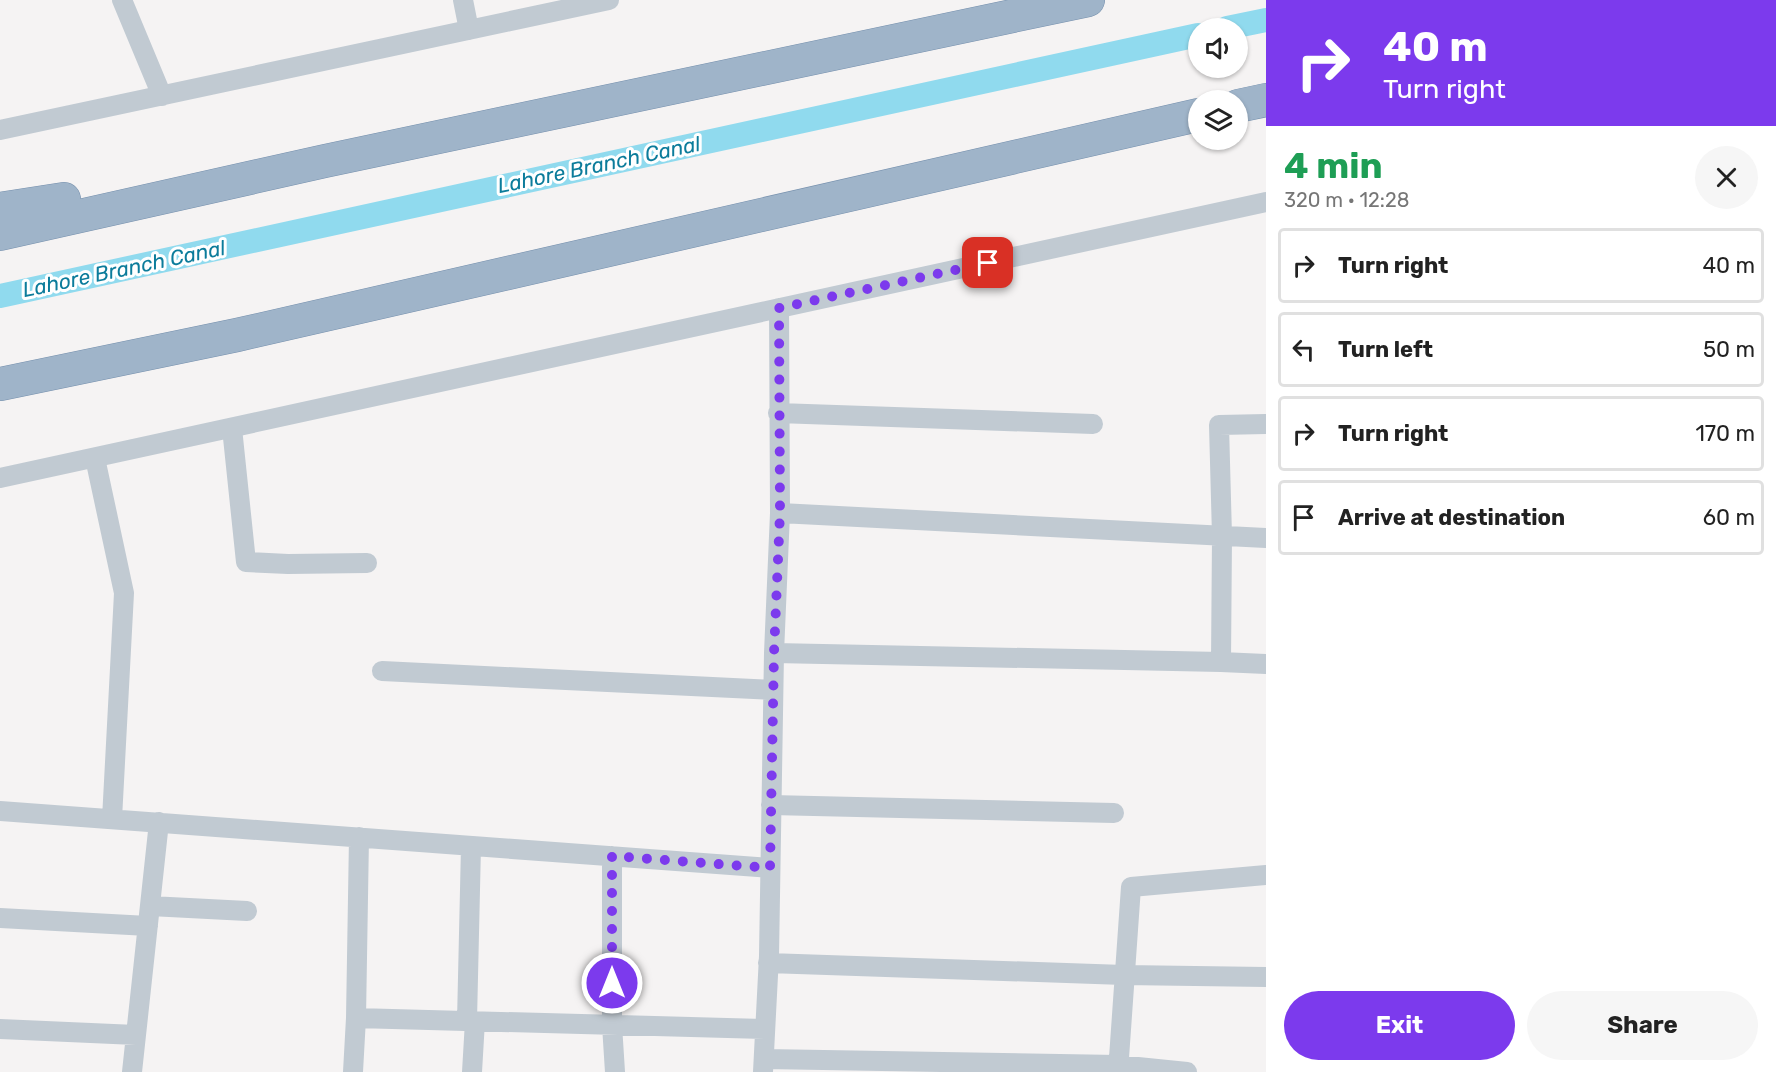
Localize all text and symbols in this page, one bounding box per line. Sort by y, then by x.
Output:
map controls [1188,18,1248,150]
button: sound [1188,18,1248,78]
text: 40 m [1383,22,1488,72]
icon: right [1284,24,1362,102]
text: Turn right [1383,73,1506,105]
button: layers [1188,90,1248,150]
water label: Lahore Branch Canal [495,131,703,198]
text: 4 min [1284,144,1383,187]
button: close [1695,146,1758,209]
text: 320 m · 12:28 [1284,188,1409,212]
water label: Lahore Branch Canal [20,235,228,302]
pin [962,237,1013,288]
icon: arrive [971,246,1004,279]
icon: right [1287,249,1320,282]
text: Turn right [1338,252,1448,279]
text: 40 m [1702,252,1755,279]
icon: left [1287,333,1320,366]
text: Turn left [1338,336,1433,363]
text: 50 m [1703,336,1755,363]
icon: right [1287,417,1320,450]
text: Turn right [1338,420,1448,447]
text: 170 m [1695,420,1755,447]
icon: arrive [1287,501,1320,534]
text: Arrive at destination [1338,504,1565,531]
text: 60 m [1703,504,1755,531]
position arrow [580,951,644,1015]
button: Exit [1284,991,1515,1060]
button: Share [1527,991,1758,1060]

